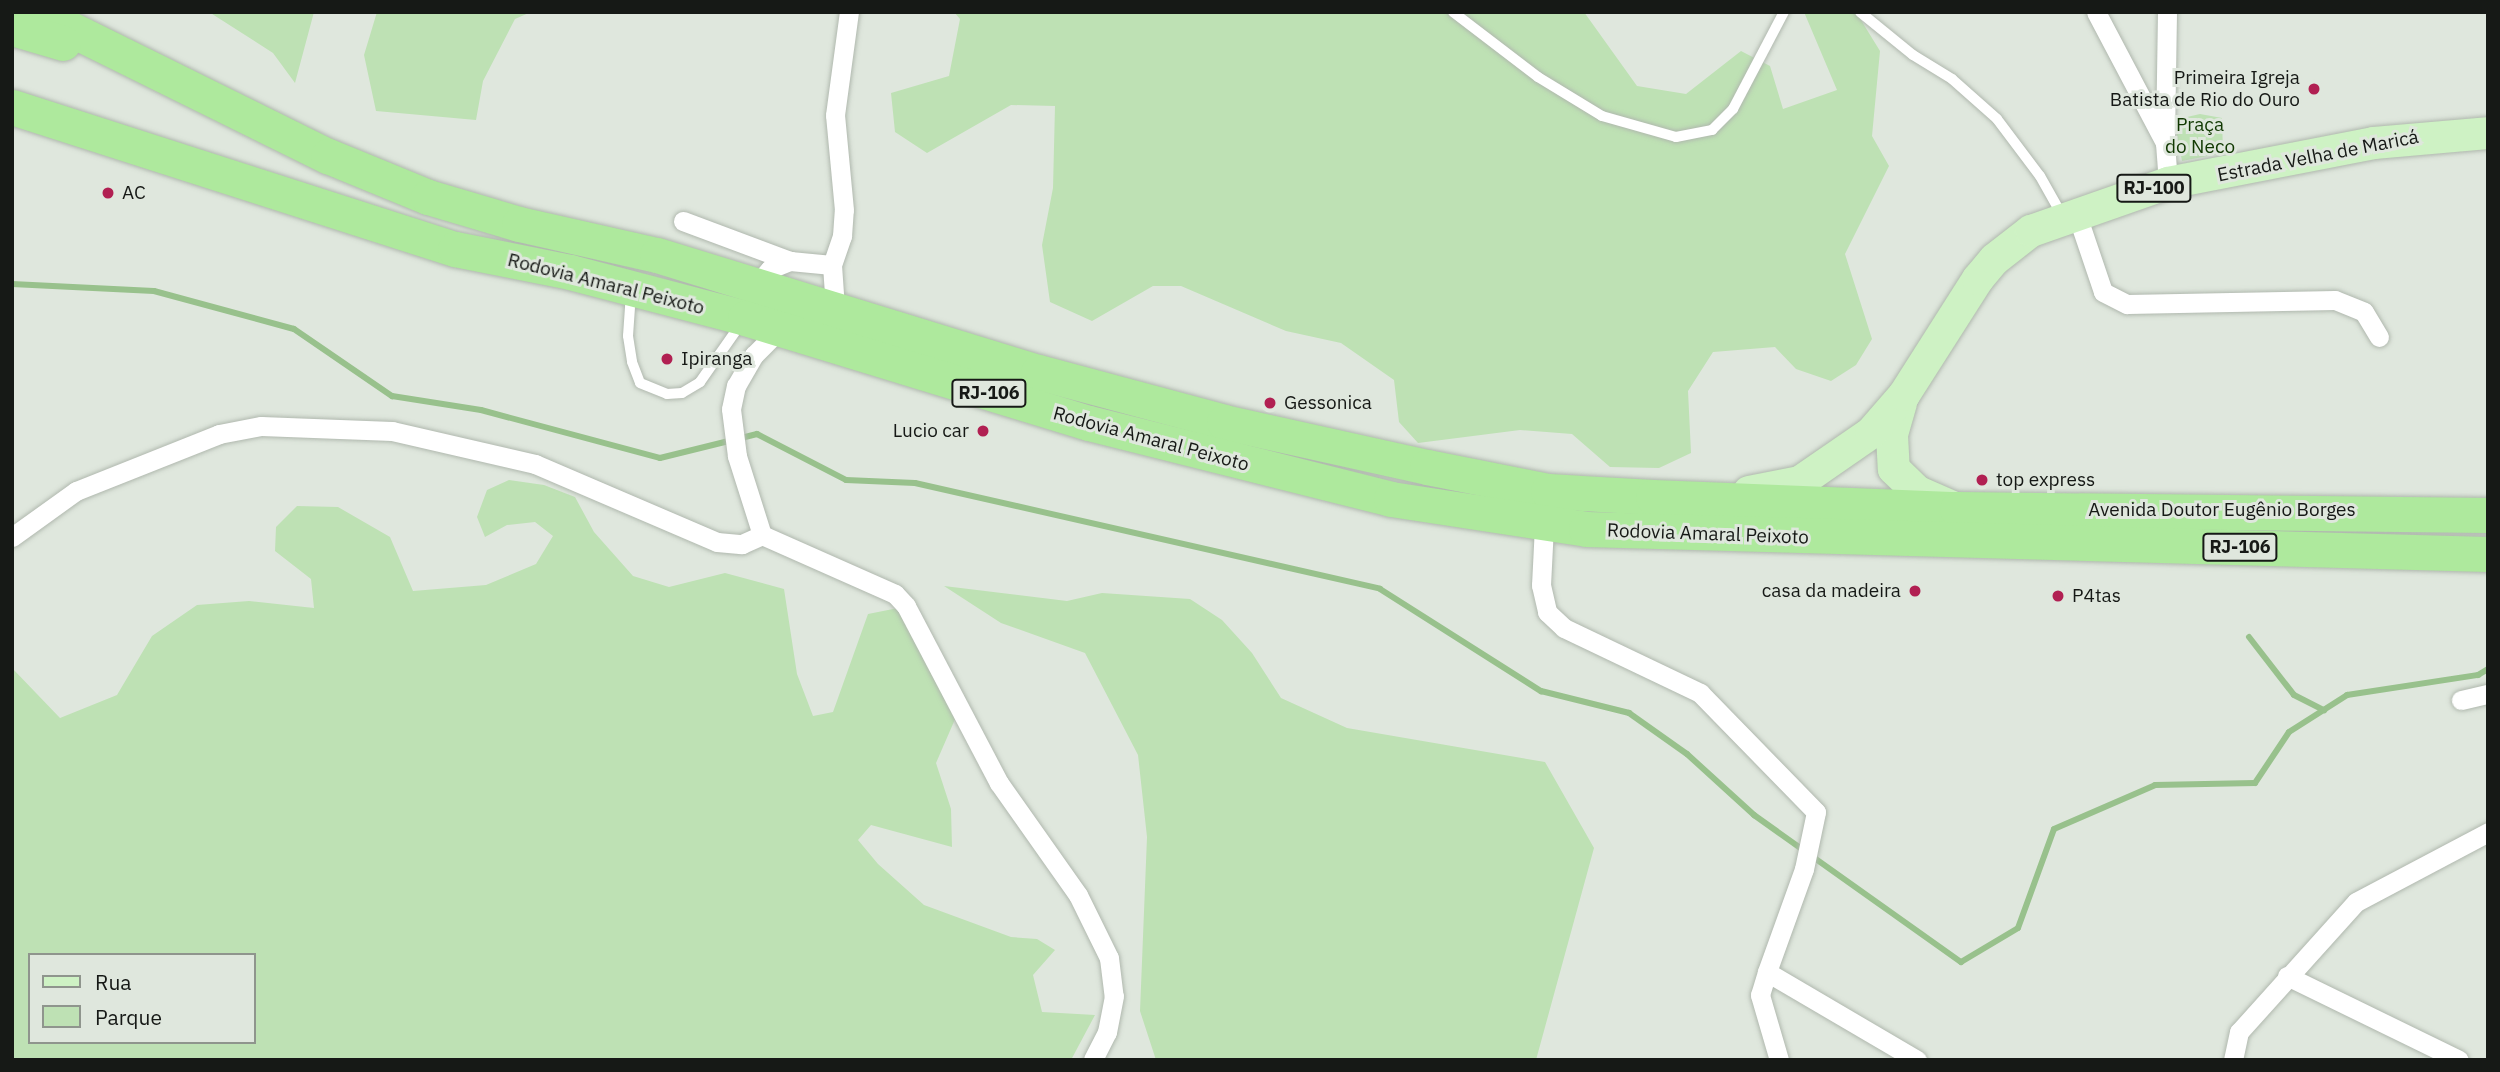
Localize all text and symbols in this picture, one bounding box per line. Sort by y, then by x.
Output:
place label: Primeira Igreja Batista de Rio do Ouro [2110,67,2300,111]
marker: Primeira Igreja Batista de Rio do Ouro [2306,81,2322,97]
park label: Praça do Neco [2165,114,2235,158]
street label: Estrada Velha de Maricá [2215,125,2421,187]
road number: RJ-100 [2116,174,2192,202]
place label: AC [122,182,146,204]
marker: AC [100,185,116,201]
street label: Rodovia Amaral Peixoto [505,249,707,319]
place label: Ipiranga [681,348,752,370]
marker: Ipiranga [659,351,675,367]
road number: RJ-106 [950,379,1028,408]
place label: Gessonica [1284,392,1372,414]
marker: Gessonica [1262,395,1278,411]
street label: Rodovia Amaral Peixoto [1051,402,1251,476]
place label: Lucio car [893,420,969,442]
marker: Lucio car [975,423,991,439]
place label: top express [1996,469,2095,491]
marker: top express [1974,472,1990,488]
street label: Avenida Doutor Eugênio Borges [2088,499,2356,521]
street label: Rodovia Amaral Peixoto [1607,519,1809,549]
road number: RJ-106 [2202,532,2278,562]
place label: casa da madeira [1762,580,1901,602]
marker: casa da madeira [1907,583,1923,599]
place label: P4tas [2072,585,2121,607]
marker: P4tas [2050,588,2066,604]
legend [28,953,256,1044]
text: Rua [95,968,132,996]
text: Parque [95,1003,162,1031]

